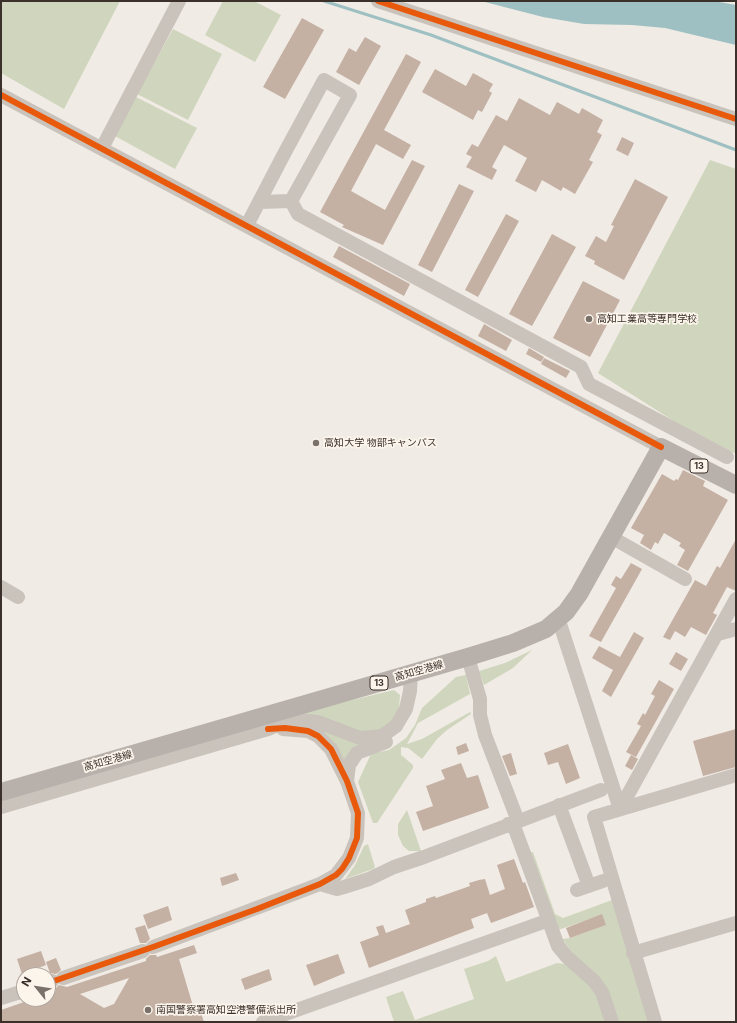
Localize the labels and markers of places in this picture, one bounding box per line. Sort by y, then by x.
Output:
place label: 高知工業高等専門学校 [597,313,697,325]
marker: 高知工業高等専門学校 [584,314,594,324]
place label: 高知大学 物部キャンパス [324,437,437,449]
marker: 高知大学 物部キャンパス [311,438,321,448]
place label: 南国警察署高知空港警備派出所 [156,1004,296,1016]
marker: 南国警察署高知空港警備派出所 [143,1005,153,1015]

